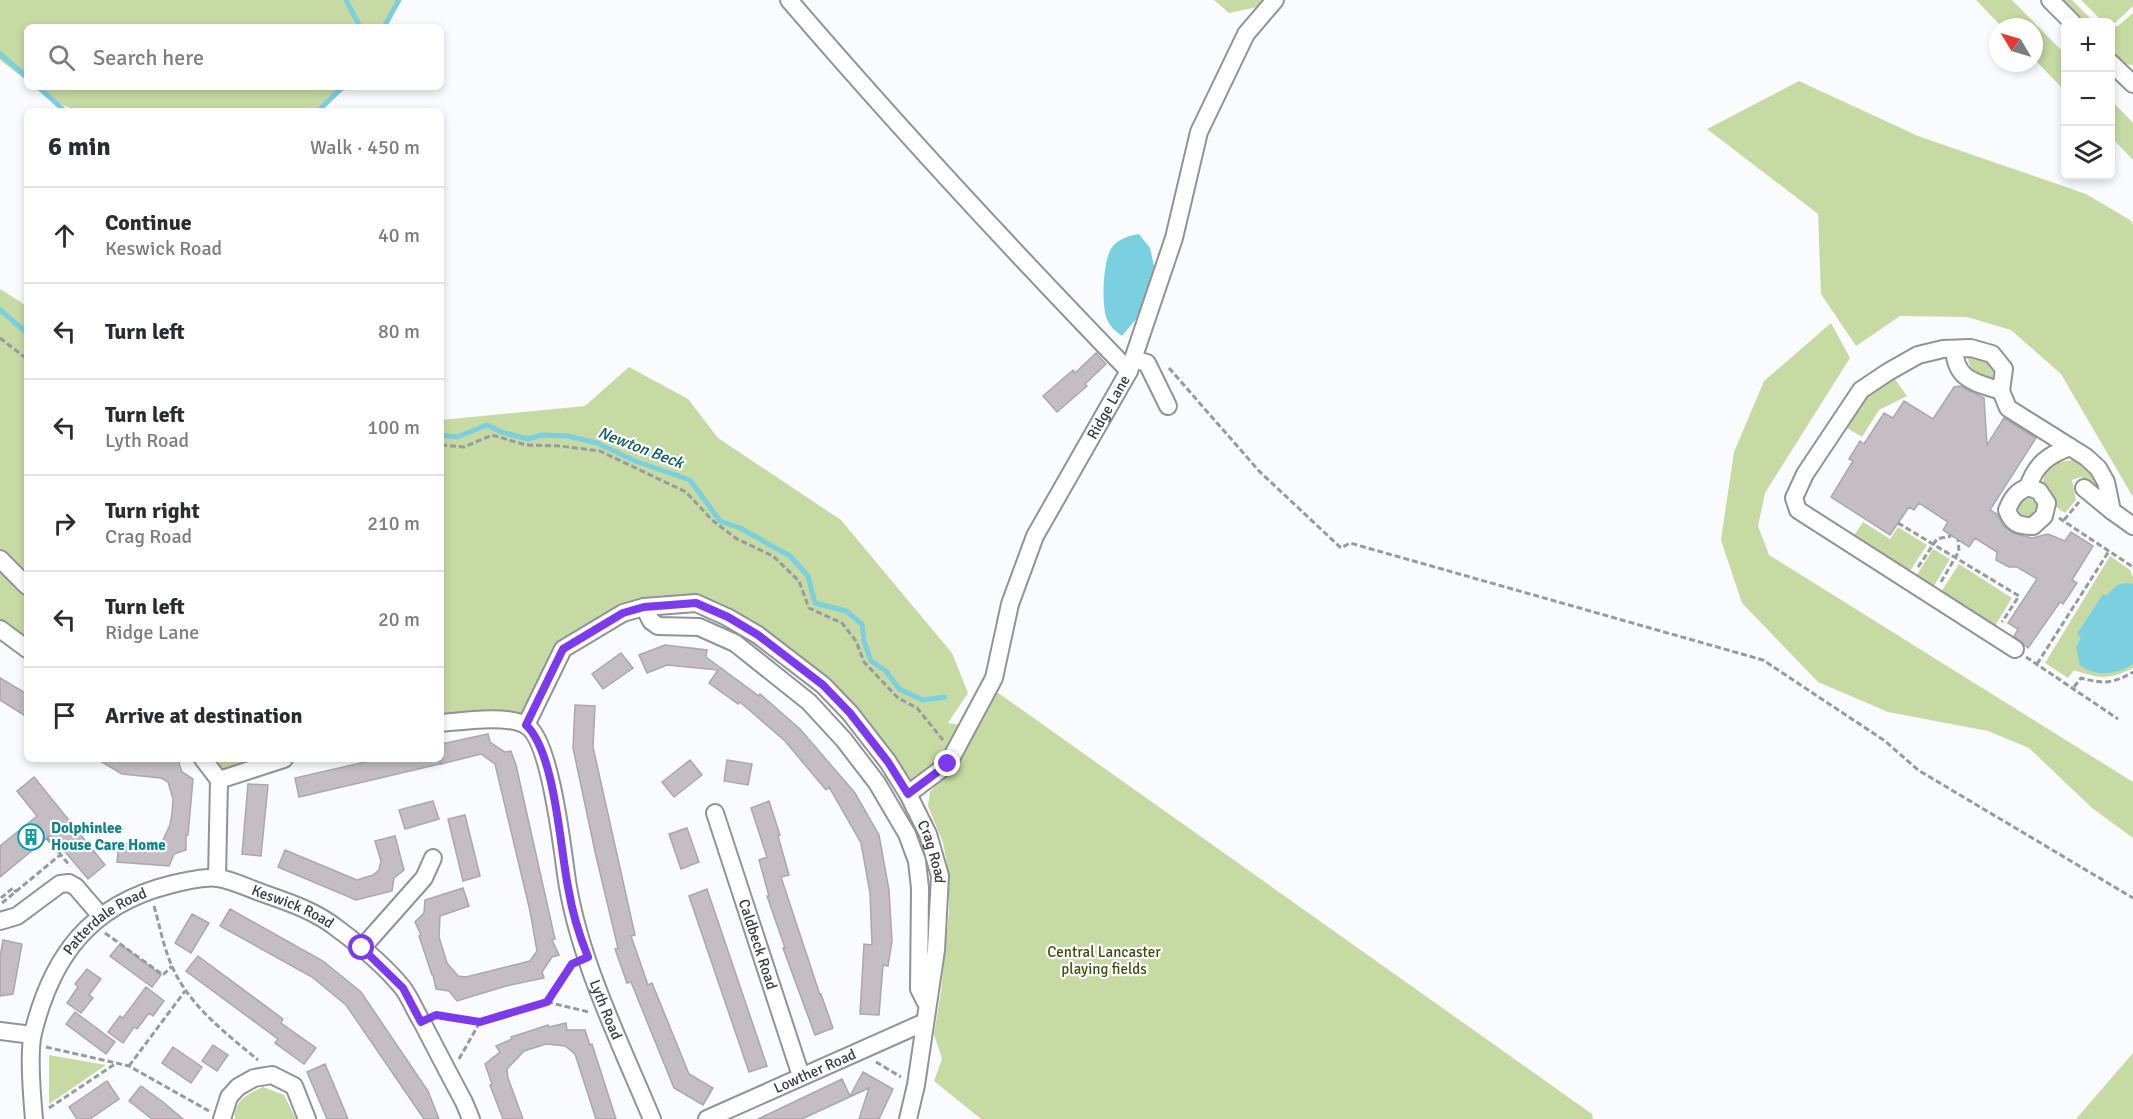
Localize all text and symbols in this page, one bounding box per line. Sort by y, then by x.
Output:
north arrow [1989,18,2043,72]
map controls [2061,18,2115,180]
button: + [2061,18,2115,72]
search box [24,24,444,90]
icon: search [45,41,78,74]
text: Search here [93,44,204,71]
button: − [2061,72,2115,126]
button: layers [2061,126,2115,180]
text: 6 min [48,131,111,163]
text: Walk · 450 m [310,135,420,160]
text: Continue [105,209,192,236]
icon: ahead [48,219,81,252]
text: 40 m [378,223,420,248]
text: Keswick Road [105,236,222,261]
icon: left [48,315,81,348]
text: Turn left [105,318,185,345]
text: 80 m [378,319,420,344]
street label: Ridge Lane [1083,372,1134,442]
text: Turn left [105,401,185,428]
icon: left [48,411,81,444]
text: 100 m [367,415,420,440]
water label: Newton Beck [595,423,688,474]
text: Lyth Road [105,428,189,453]
text: Turn right [105,497,200,524]
icon: right [48,507,81,540]
text: 210 m [367,511,420,536]
text: Crag Road [105,524,192,549]
text: Turn left [105,593,185,620]
icon: left [48,603,81,636]
text: 20 m [378,607,420,632]
text: Ridge Lane [105,620,199,645]
icon: arrive [48,699,81,732]
text: Arrive at destination [105,702,302,729]
route end [934,750,960,776]
street label: Crag Road [913,817,949,884]
place label: Dolphinlee House Care Home [51,819,166,854]
building icon: Dolphinlee House Care Home [16,822,46,852]
street label: Keswick Road [249,881,337,932]
street label: Patterdale Road [59,884,149,958]
street label: Caldbeck Road [735,897,781,992]
route start [348,934,374,960]
park label: Central Lancaster playing fields [1047,943,1161,978]
street label: Lyth Road [586,977,626,1042]
street label: Lowther Road [771,1045,859,1097]

